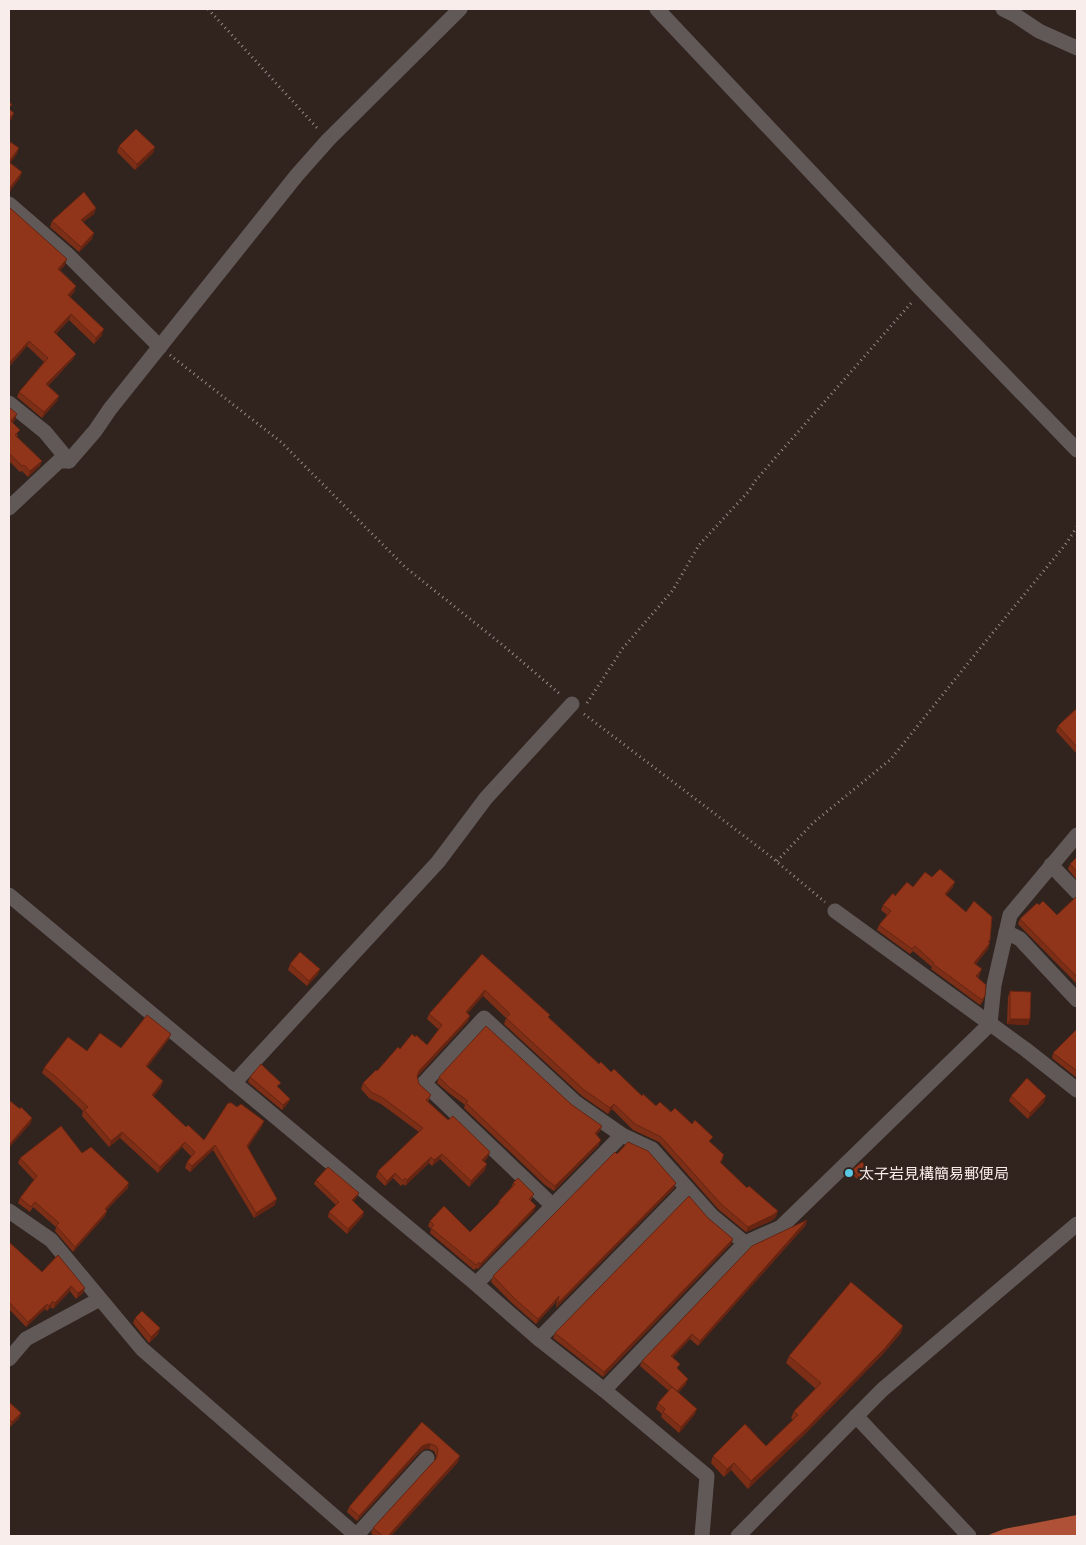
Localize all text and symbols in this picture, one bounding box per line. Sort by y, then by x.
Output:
place label: 太子岩見構簡易郵便局 [859,1164,1009,1182]
marker: 太子岩見構簡易郵便局 [843,1167,855,1179]

